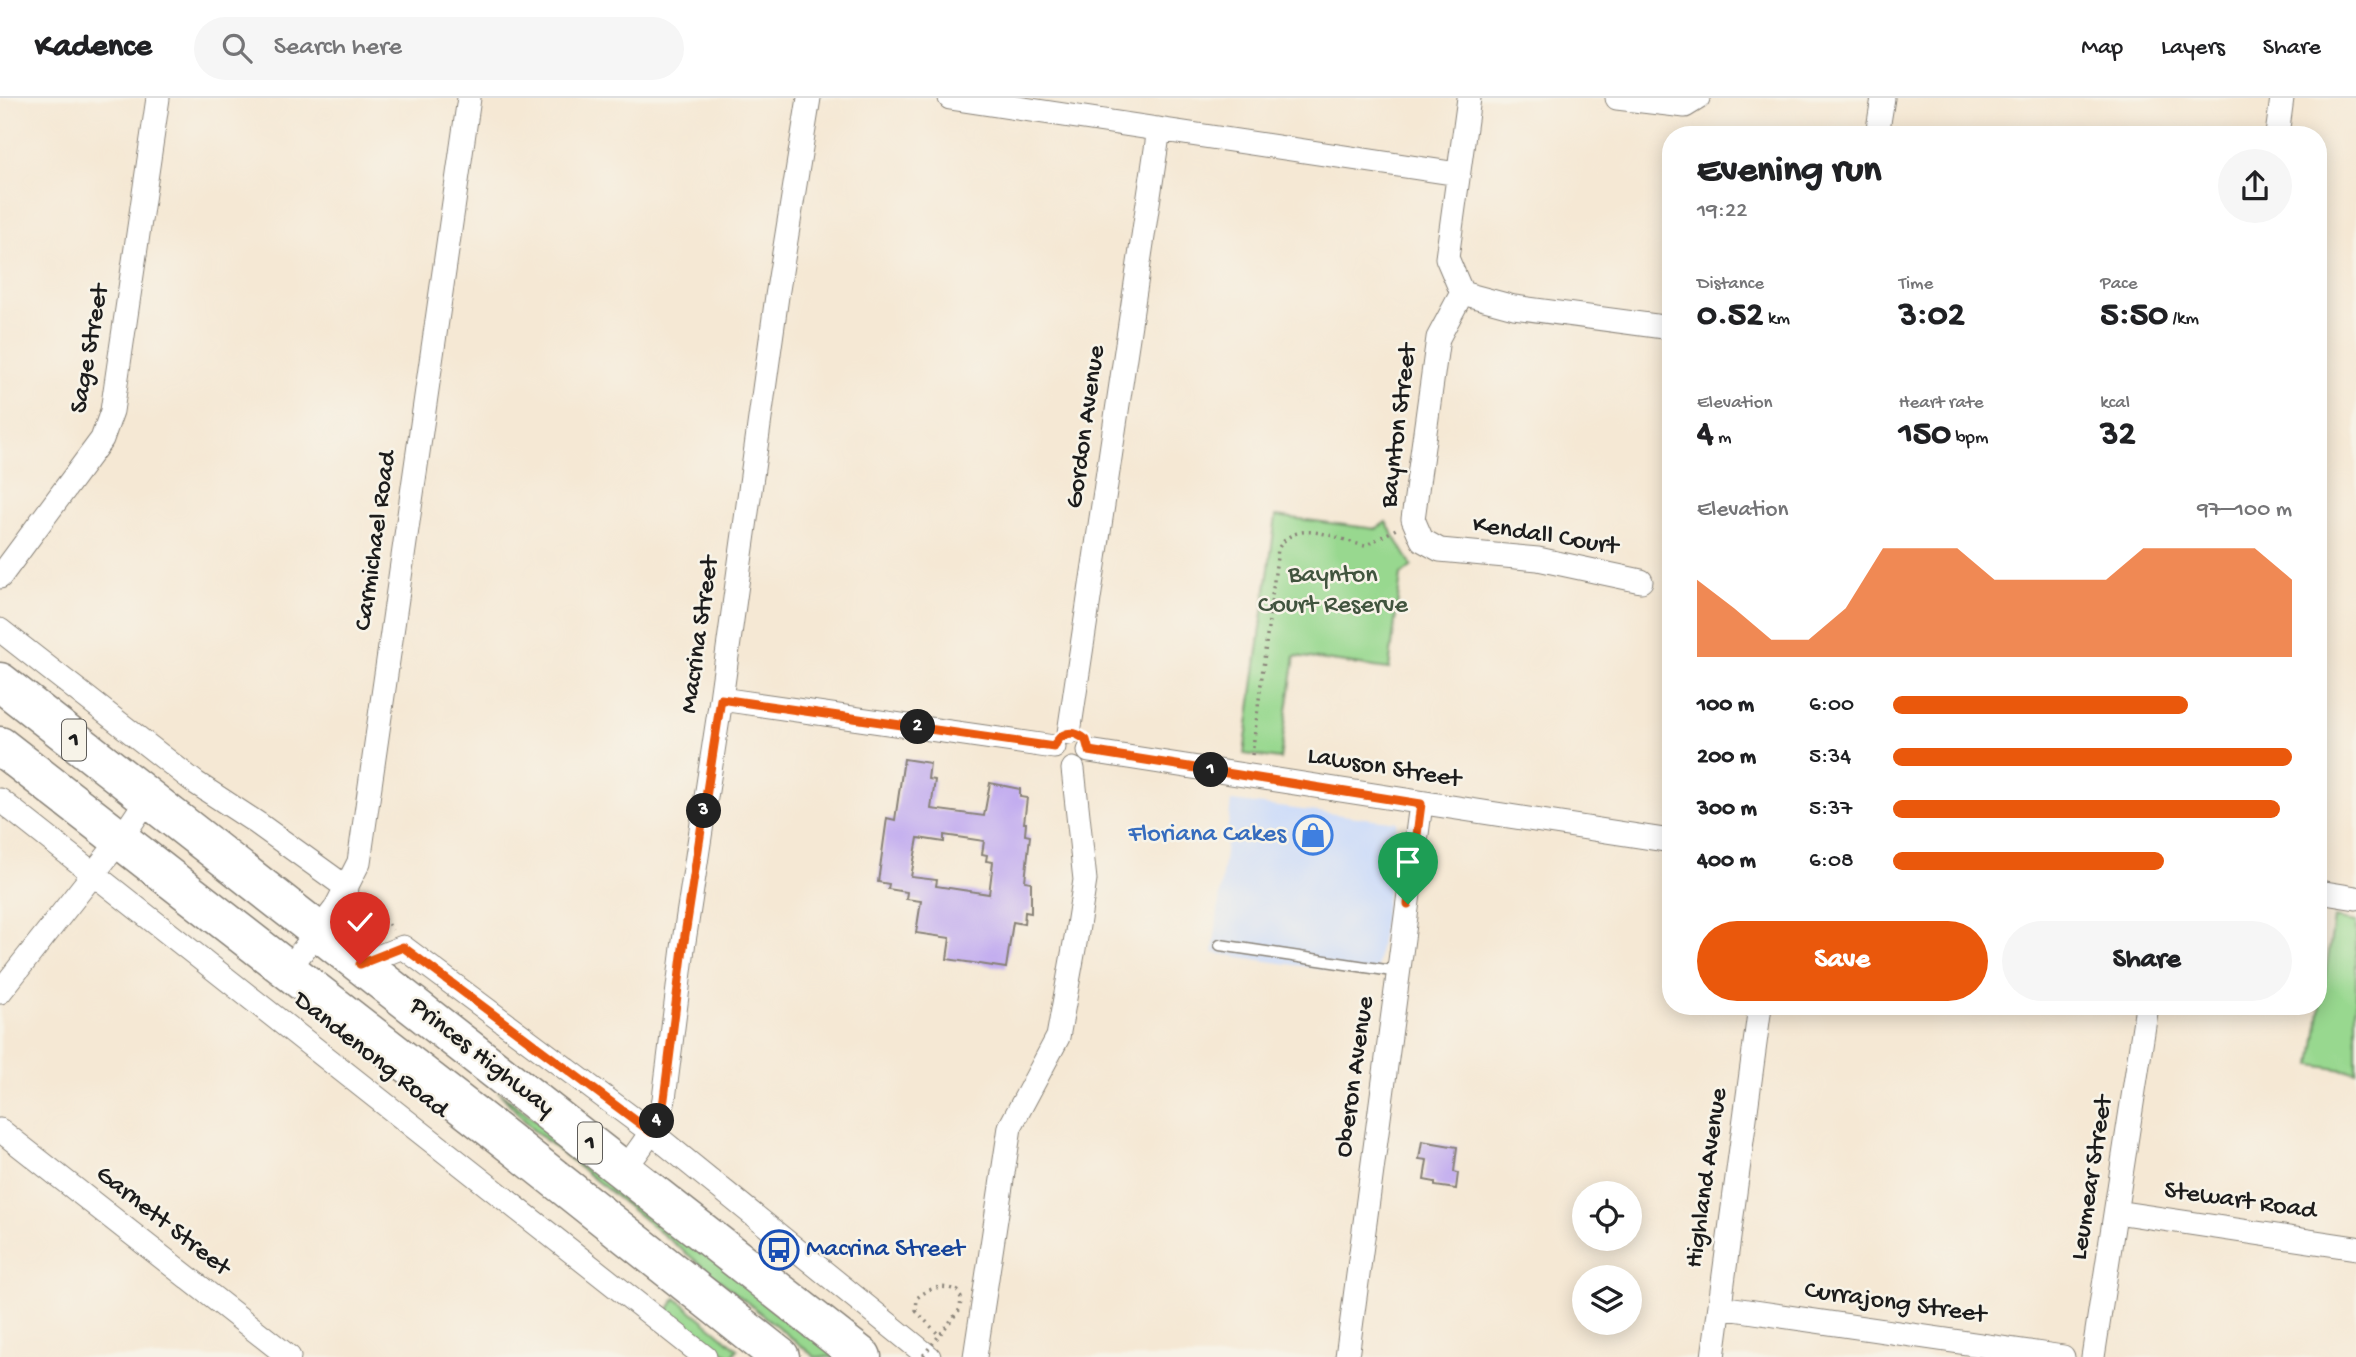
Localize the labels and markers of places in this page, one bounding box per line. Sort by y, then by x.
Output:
pin: 2 [900,710,936,744]
pin: 1 [1194,752,1228,788]
pin: 3 [686,794,722,828]
shop icon: Floriana Cakes [1292,814,1334,856]
place label: Floriana Cakes [1127,820,1287,851]
pin [1378,832,1438,904]
pin [330,892,390,964]
pin: 4 [640,1104,674,1138]
bus stop icon: Macrina Street [758,1229,800,1271]
place label: Macrina Street [806,1235,967,1266]

